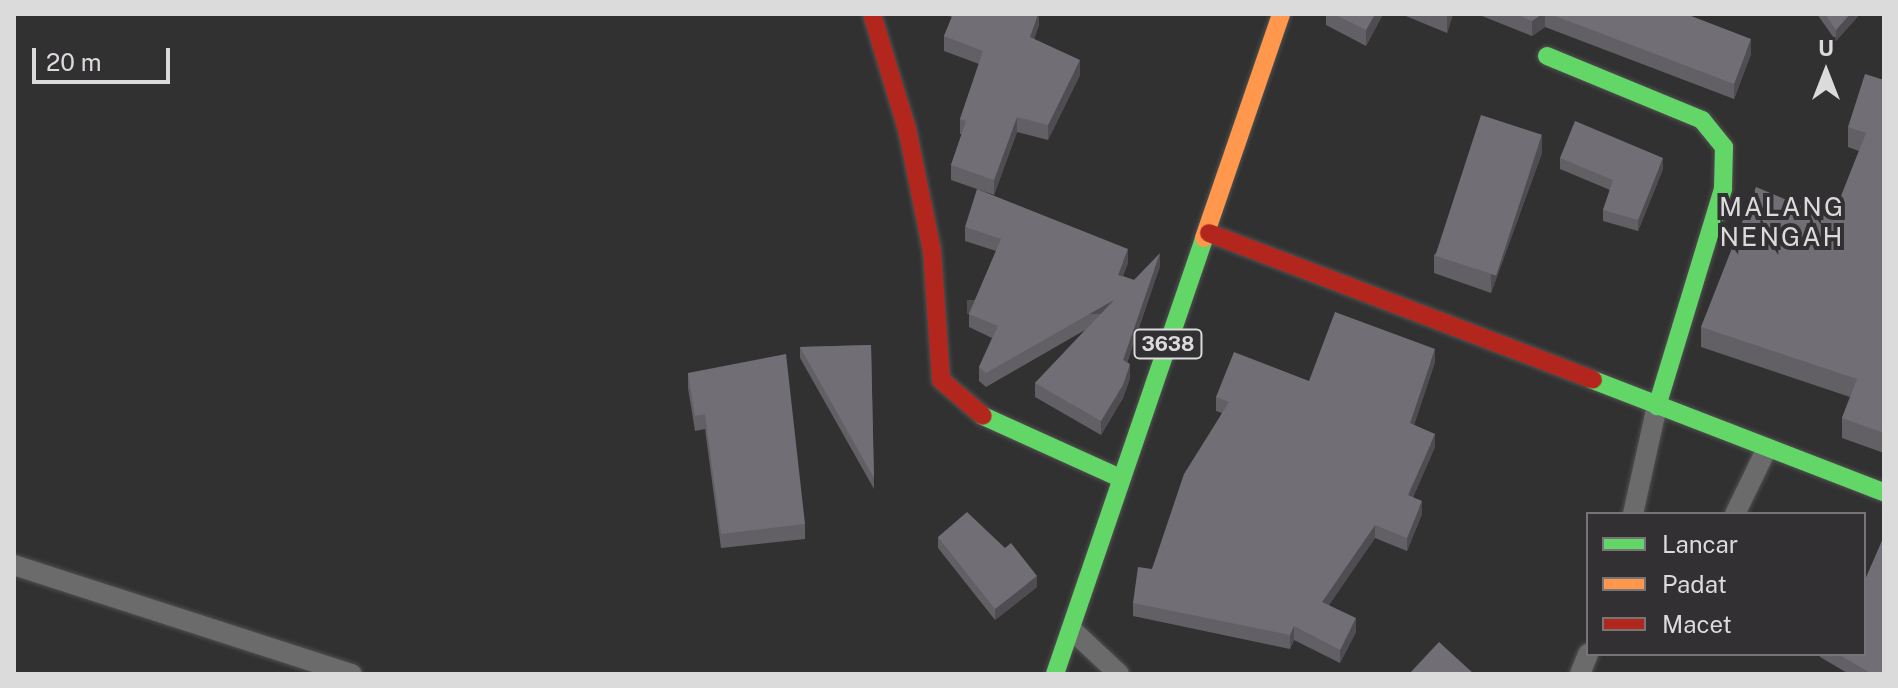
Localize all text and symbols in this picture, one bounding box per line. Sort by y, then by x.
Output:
scale bar [36,32,174,82]
north arrow [1786,32,1866,112]
text: U [1818,35,1834,61]
text: 20 m [46,48,102,76]
district label: MALANG NENGAH [1719,191,1845,252]
road number: 3638 [1132,328,1204,360]
legend [1586,512,1866,656]
text: Lancar [1662,530,1738,558]
text: Padat [1662,570,1727,598]
text: Macet [1662,610,1732,638]

